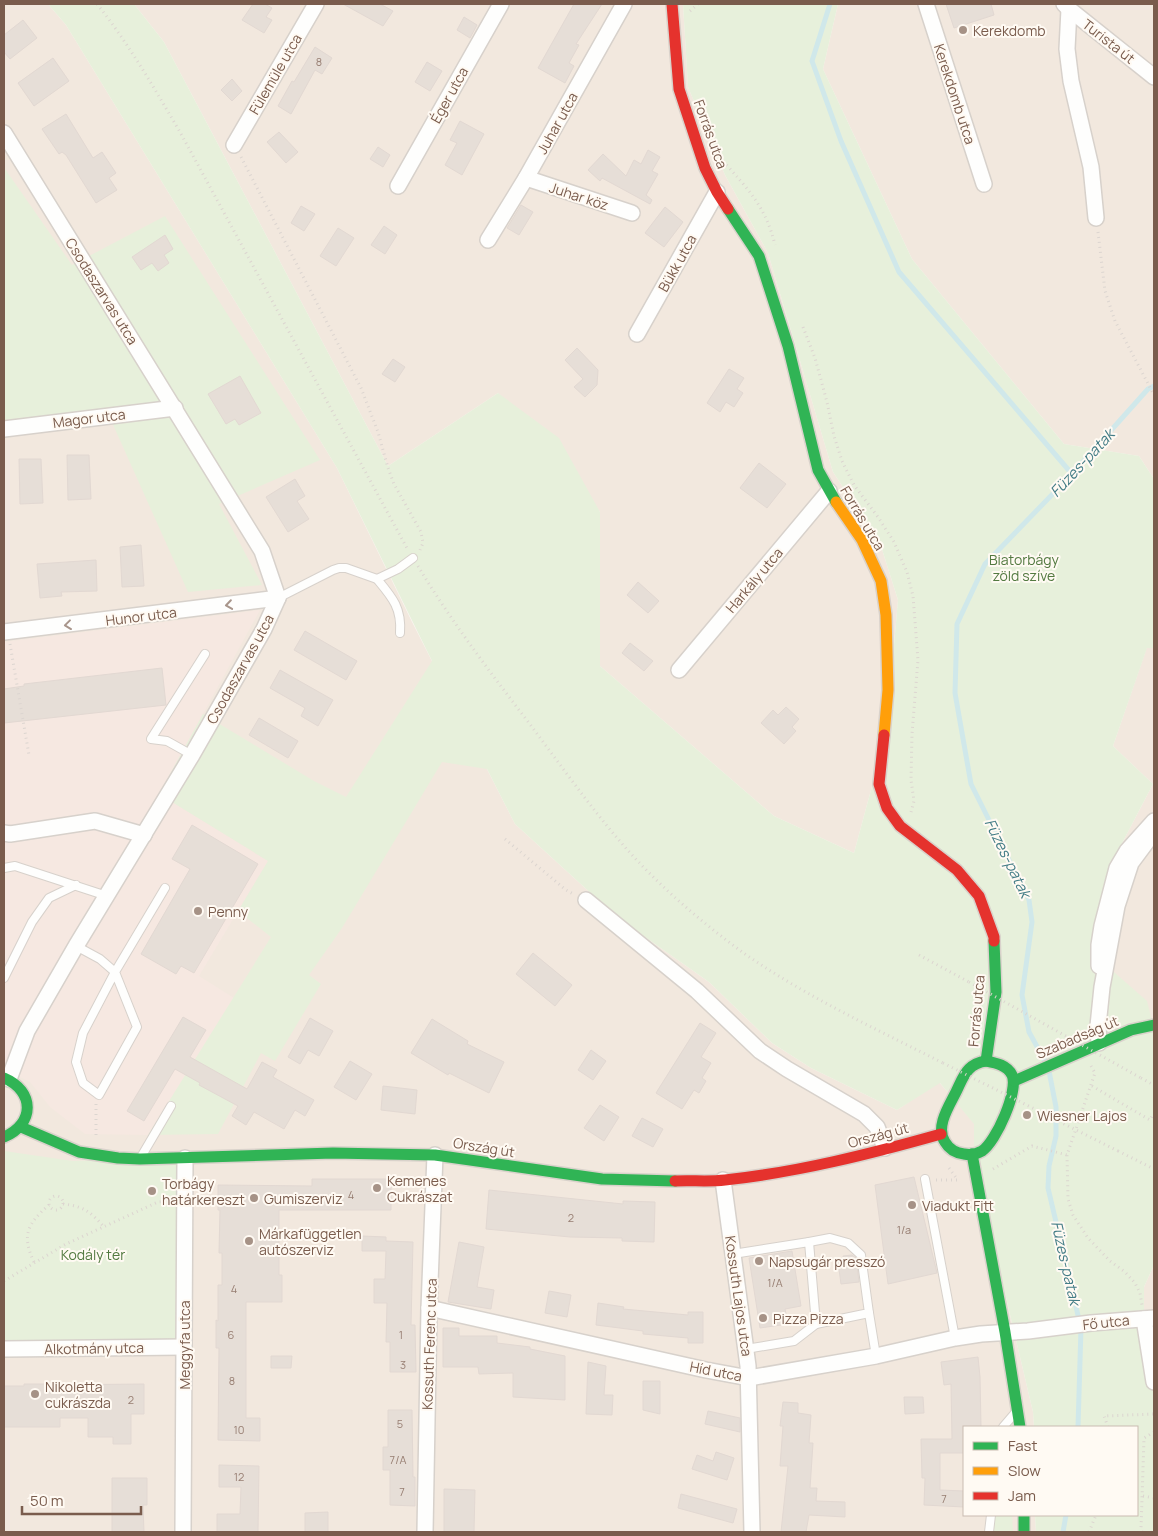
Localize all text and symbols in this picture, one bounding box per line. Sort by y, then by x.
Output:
street label: Turista út [1079,15,1139,68]
place label: Kerekdomb [973,21,1046,40]
marker: Kerekdomb [957,24,969,36]
street label: Fülemüle utca [244,30,306,118]
street label: Kerekdomb utca [930,41,980,147]
house number: 8 [316,54,322,69]
street label: Éger utca [426,64,472,126]
street label: Juhar utca [532,89,582,157]
street label: Forrás utca [690,97,732,171]
street label: Juhar köz [547,178,611,214]
street label: Bükk utca [653,231,701,295]
street label: Csodaszarvas utca [61,234,143,348]
street label: Magor utca [52,404,126,432]
water label: Füzes-patak [1045,423,1121,502]
street label: Forrás utca [836,482,890,554]
street label: Harkály utca [721,543,787,617]
park label: Biatorbágy zöld szíve [989,550,1060,585]
one-way arrow [225,599,234,609]
street label: Hunor utca [104,602,178,630]
street label: Csodaszarvas utca [202,611,278,727]
one-way arrow [64,619,72,630]
water label: Füzes-patak [980,815,1037,903]
place label: Penny [208,902,249,921]
marker: Penny [192,905,204,917]
street label: Forrás utca [963,974,989,1048]
street label: Szabadság út [1033,1011,1122,1063]
place label: Wiesner Lajos [1037,1106,1127,1125]
marker: Wiesner Lajos [1021,1109,1033,1121]
street label: Ország út [846,1118,911,1152]
street label: Ország út [452,1133,517,1161]
place label: Kemenes Cukrászat [387,1171,453,1206]
place label: Torbágy határkereszt [162,1174,245,1209]
marker: Kemenes Cukrászat [371,1182,383,1194]
marker: Torbágy határkereszt [146,1185,158,1197]
house number: 4 [348,1187,354,1202]
place label: Gumiszerviz [264,1189,343,1208]
marker: Gumiszerviz [248,1192,260,1204]
place label: Viadukt Fitt [922,1196,994,1215]
marker: Viadukt Fitt [906,1199,918,1211]
house number: 2 [568,1210,574,1225]
water label: Füzes-patak [1046,1219,1086,1310]
house number: 1/a [897,1222,911,1237]
place label: Márkafüggetlen autószerviz [259,1224,362,1259]
street label: Kossuth Lajos utca [721,1234,757,1358]
marker: Márkafüggetlen autószerviz [243,1235,255,1247]
park label: Kodály tér [61,1245,125,1264]
place label: Napsugár presszó [769,1252,885,1271]
marker: Napsugár presszó [753,1255,765,1267]
house number: 1/A [767,1275,783,1290]
street label: Kossuth Ferenc utca [417,1278,441,1410]
house number: 4 [231,1281,237,1296]
street label: Meggyfa utca [175,1301,194,1389]
place label: Pizza Pizza [773,1309,844,1328]
street label: Fő utca [1082,1310,1130,1334]
marker: Pizza Pizza [757,1312,769,1324]
house number: 6 [228,1327,235,1342]
house number: 1 [399,1327,403,1342]
street label: Alkotmány utca [44,1338,144,1358]
house number: 3 [400,1357,406,1372]
street label: Híd utca [688,1357,744,1385]
house number: 8 [229,1373,235,1388]
place label: Nikoletta cukrászda [45,1377,111,1412]
marker: Nikoletta cukrászda [29,1388,41,1400]
house number: 2 [128,1392,134,1407]
house number: 5 [397,1416,403,1431]
house number: 10 [233,1422,245,1437]
legend [963,1426,1138,1516]
text: Fast [1008,1435,1037,1456]
house number: 7/A [390,1452,406,1467]
text: Slow [1008,1460,1041,1481]
house number: 12 [234,1469,244,1484]
scale bar [22,1484,141,1516]
house number: 7 [399,1484,405,1499]
text: Jam [1008,1485,1036,1506]
text: 50 m [30,1490,64,1511]
house number: 7 [941,1491,947,1506]

